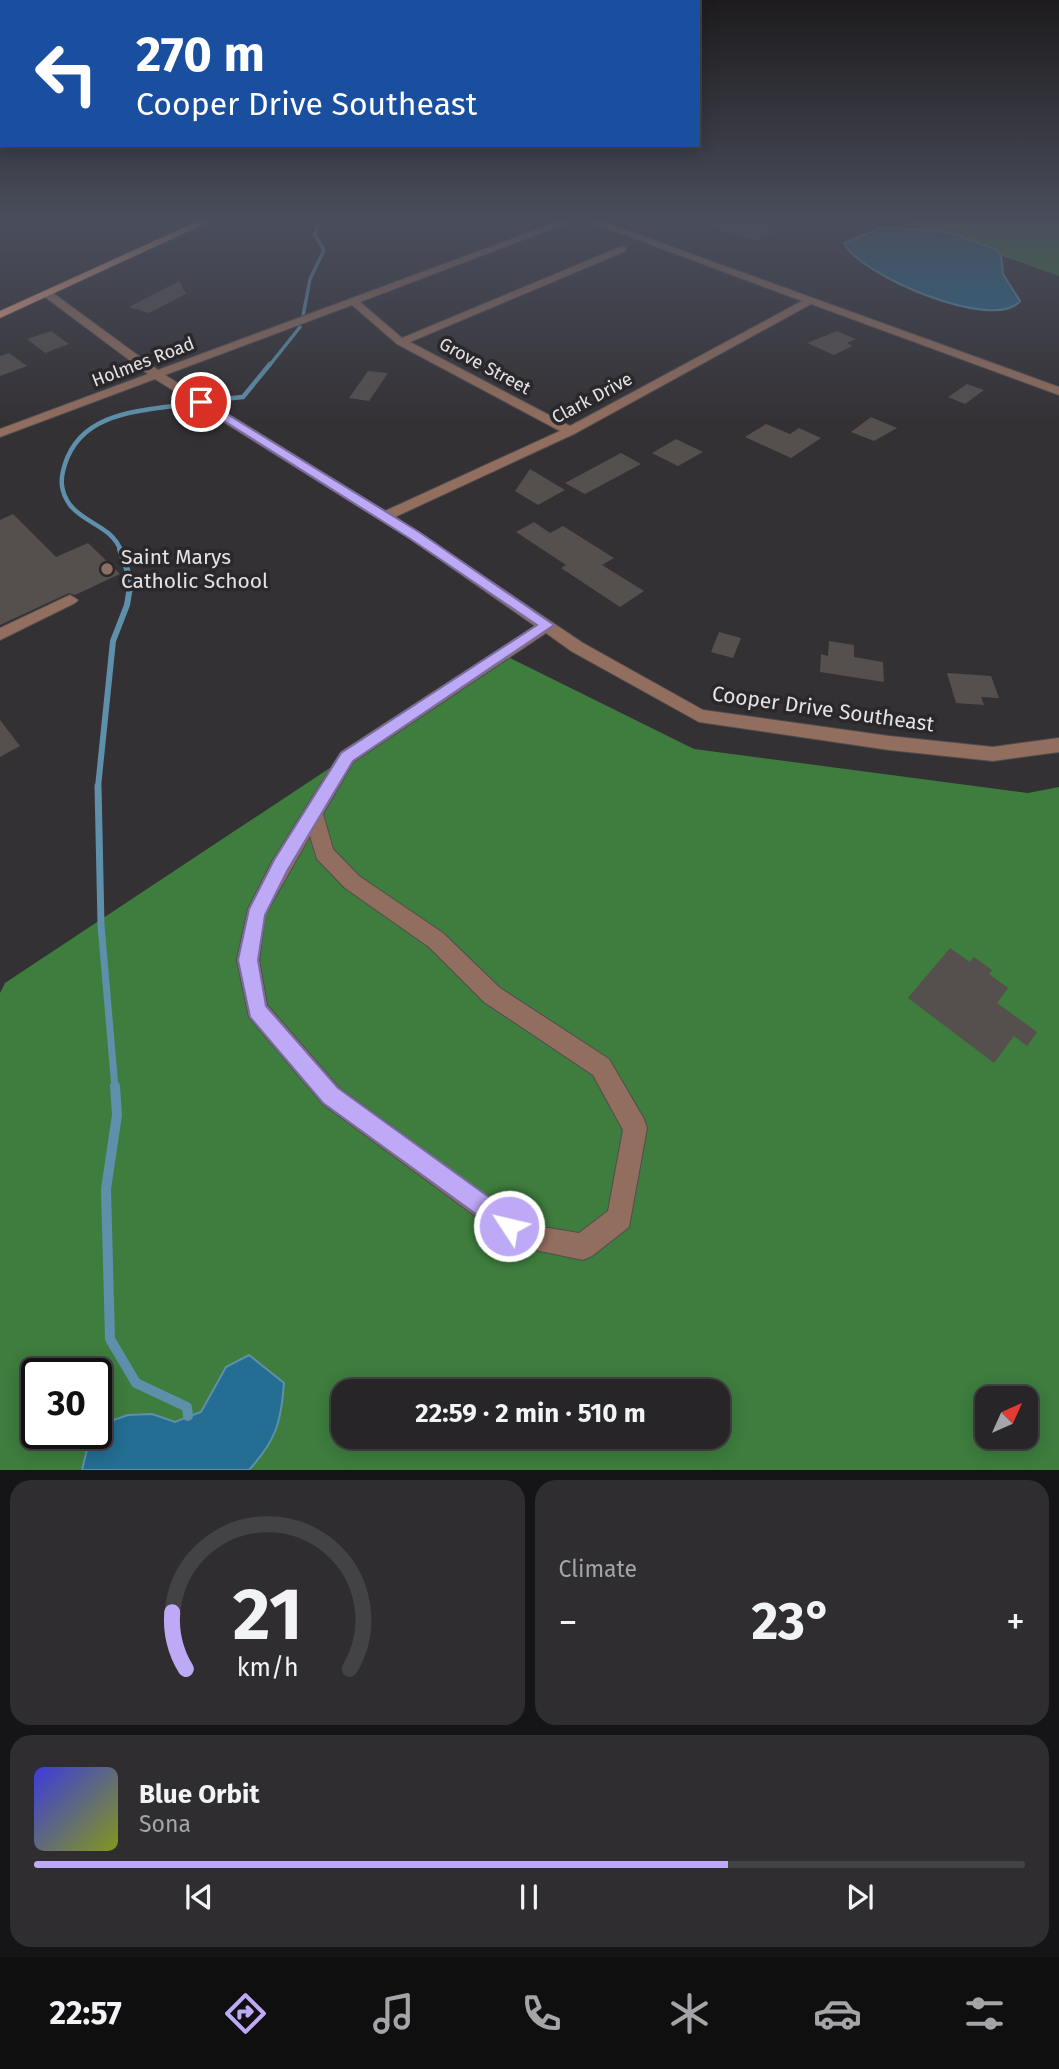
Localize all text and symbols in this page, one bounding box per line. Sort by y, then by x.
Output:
text: 270 m [136,25,265,84]
icon: left [21,28,112,119]
text: Cooper Drive Southeast [136,85,477,123]
street label: Holmes Road [89,332,197,392]
street label: Grove Street [436,333,535,400]
street label: Clark Drive [548,368,636,428]
pin [171,372,231,432]
icon: arrive [182,383,220,421]
place label: Saint Marys Catholic School [121,544,268,594]
marker: Saint Marys Catholic School [99,561,115,577]
street label: Cooper Drive Southeast [710,681,936,738]
position arrow [472,1189,546,1263]
speed limit sign: 30 [21,1358,112,1449]
north arrow [975,1386,1038,1449]
map controls [975,1386,1038,1449]
text: 22:59 · 2 min · 510 m [415,1398,646,1429]
text: Climate [559,1555,637,1583]
text: 21 [232,1571,302,1658]
text: 23° [751,1590,832,1653]
text: − [559,1599,578,1645]
text: + [1006,1599,1025,1645]
text: km/h [236,1652,298,1682]
text: Blue Orbit [139,1779,259,1810]
text: Sona [139,1810,191,1838]
icon: previous [180,1878,218,1916]
icon: pause [510,1878,548,1916]
icon: next [841,1878,879,1916]
icon: directions [221,1989,270,2038]
icon: music [369,1989,418,2038]
icon: phone [517,1989,566,2038]
icon: climate [665,1989,714,2038]
icon: car [813,1989,862,2038]
icon: filters [960,1989,1009,2038]
text: 22:57 [49,1994,122,2032]

